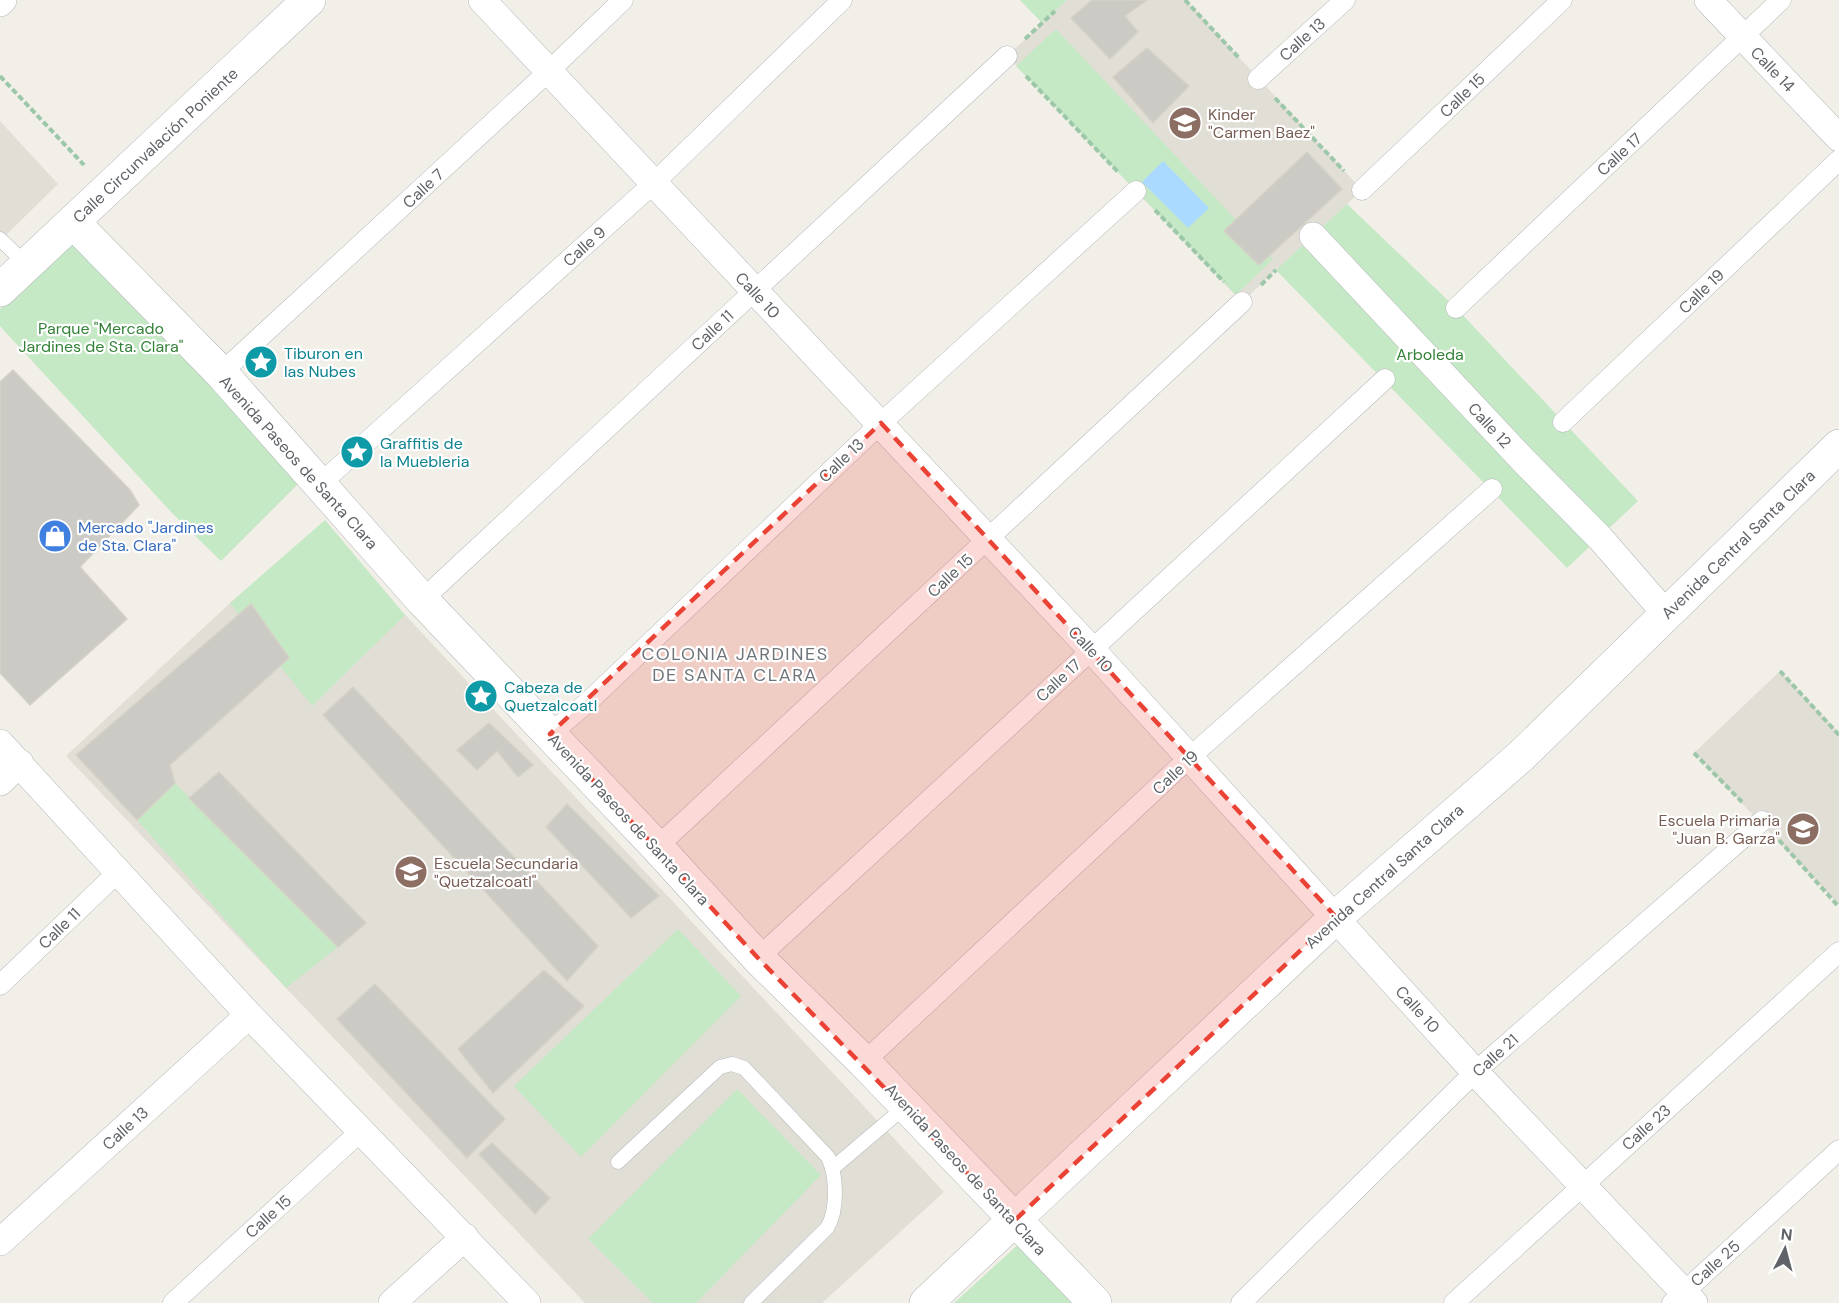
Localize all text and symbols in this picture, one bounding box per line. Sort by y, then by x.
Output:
street label: Calle 13 [1275,13,1330,66]
street label: Calle 14 [1746,42,1800,97]
street label: Calle Circunvalación Poniente [68,63,242,228]
street label: Calle 15 [1435,69,1490,122]
place label: Kinder "Carmen Baez" [1208,104,1315,143]
school or university icon: Kinder "Carmen Baez" [1167,105,1203,141]
street label: Calle 17 [1592,128,1646,181]
street label: Calle 7 [398,164,448,213]
street label: Calle 9 [558,222,610,271]
street label: Calle 19 [1674,264,1729,318]
street label: Calle 10 [731,267,785,323]
street label: Calle 11 [687,305,738,355]
park label: Parque "Mercado Jardines de Sta. Clara" [19,318,184,357]
place label: Tiburon en las Nubes [284,343,363,382]
place icon: Tiburon en las Nubes [243,344,279,380]
park label: Arboleda [1396,344,1464,365]
street label: Avenida Paseos de Santa Clara [215,371,383,554]
street label: Calle 12 [1463,398,1516,453]
place label: Graffitis de la Muebleria [380,433,469,472]
place icon: Graffitis de la Muebleria [339,434,375,470]
street label: Calle 13 [814,434,868,487]
street label: Avenida Central Santa Clara [1657,465,1820,624]
place label: Mercado "Jardines de Sta. Clara" [78,517,214,556]
shop icon: Mercado "Jardines de Sta. Clara" [37,518,73,554]
street label: Calle 15 [923,549,978,602]
street label: Calle 10 [1064,621,1118,677]
district label: COLONIA JARDINES DE SANTA CLARA [641,642,829,687]
street label: Calle 17 [1031,654,1085,707]
place label: Cabeza de Quetzalcoatl [504,677,597,716]
place icon: Cabeza de Quetzalcoatl [463,678,499,714]
street label: Avenida Paseos de Santa Clara [543,729,714,910]
street label: Calle 19 [1148,746,1203,799]
street label: Avenida Central Santa Clara [1301,800,1468,953]
place label: Escuela Primaria "Juan B. Garza" [1659,810,1780,849]
school or university icon: Escuela Primaria "Juan B. Garza" [1785,811,1821,847]
place label: Escuela Secundaria "Quetzalcoatl" [434,853,578,892]
school or university icon: Escuela Secundaria "Quetzalcoatl" [393,854,429,890]
street label: Calle 11 [34,903,85,954]
street label: Calle 10 [1391,981,1444,1037]
street label: Calle 21 [1468,1029,1523,1082]
street label: Avenida Paseos de Santa Clara [880,1079,1051,1260]
street label: Calle 23 [1617,1100,1675,1155]
street label: Calle 13 [98,1102,153,1155]
street label: Calle 15 [241,1190,296,1243]
north arrow [1755,1219,1815,1279]
text: N [1780,1224,1793,1246]
street label: Calle 25 [1686,1236,1745,1291]

